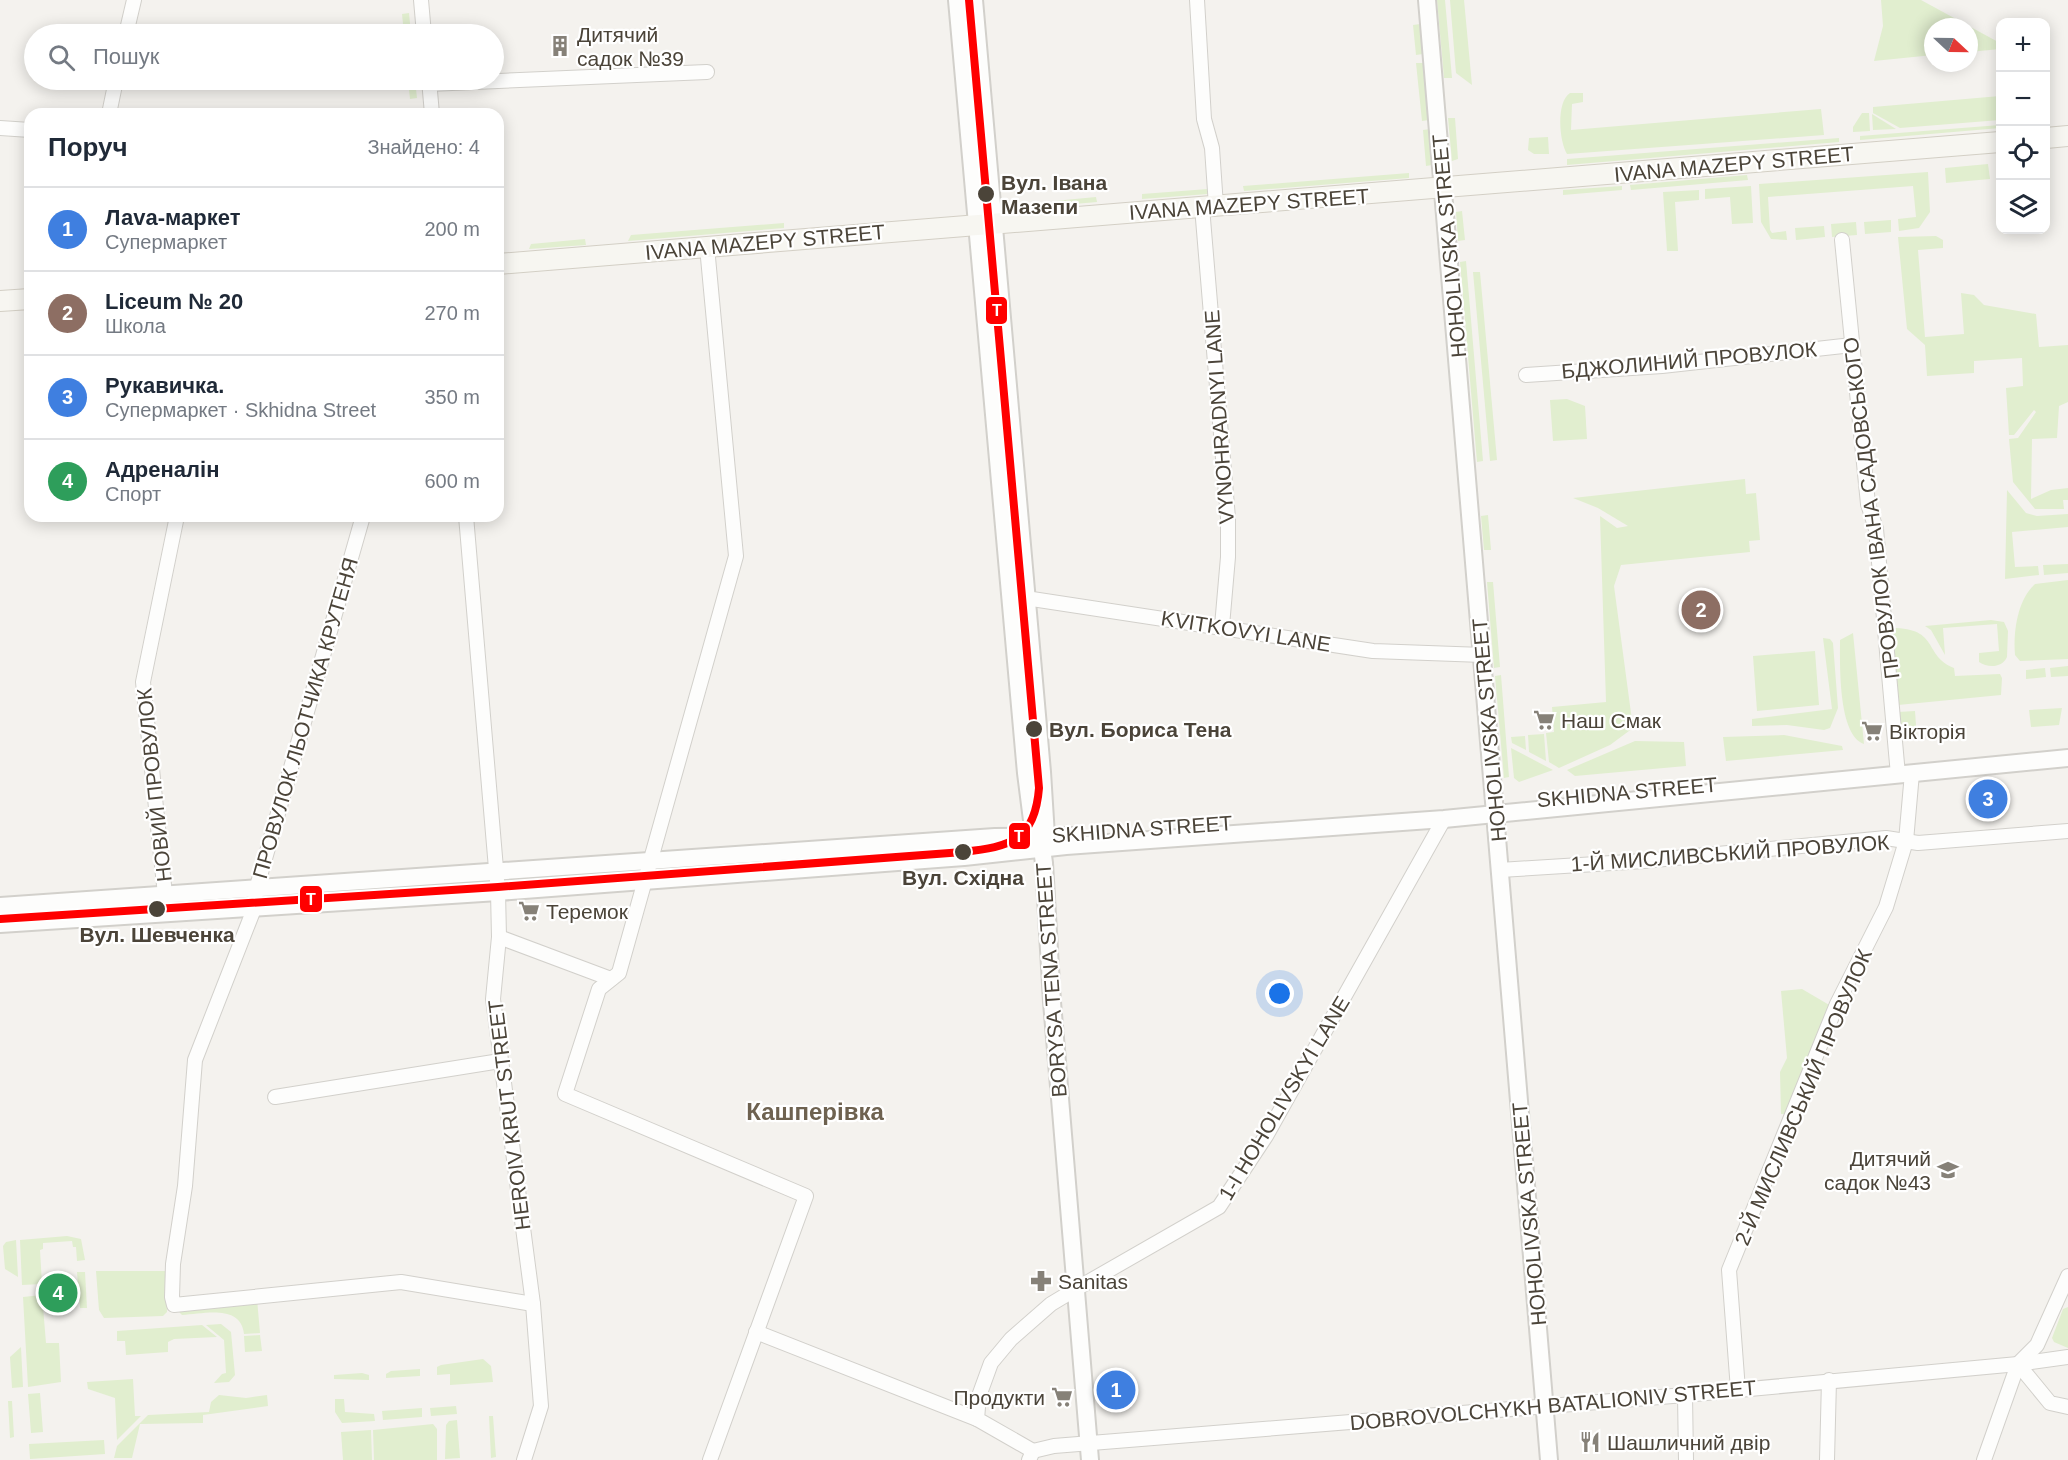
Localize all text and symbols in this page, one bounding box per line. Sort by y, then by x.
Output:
north arrow [1924,18,1978,72]
map controls [1996,18,2050,234]
button: + [1996,18,2050,72]
place label: Дитячий садок №39 [577,23,684,70]
search box [24,24,504,90]
building icon: Дитячий садок №39 [548,34,572,58]
icon: search [45,41,78,74]
text: Пошук [93,44,159,69]
button: − [1996,72,2050,126]
button: locate [1996,126,2050,180]
text: Поруч [48,132,128,162]
street label: HOHOLIVSKA STREET [1428,133,1470,359]
text: Знайдено: 4 [367,136,480,158]
street label: IVANA MAZEPY STREET [1613,142,1855,186]
place label: Вул. Івана Мазепи [1001,171,1107,218]
button: layers [1996,180,2050,234]
marker: Вул. Івана Мазепи [976,184,996,204]
street label: IVANA MAZEPY STREET [1128,184,1370,224]
text: Лаva-маркет [105,205,240,230]
text: 1 [62,218,73,240]
text: 200 m [424,218,480,240]
street label: IVANA MAZEPY STREET [644,220,886,264]
text: Супермаркет [105,231,227,253]
text: Liceum № 20 [105,289,243,314]
line badge: Т [985,296,1008,325]
text: 2 [62,302,73,324]
text: 270 m [424,302,480,324]
text: Т [992,302,1002,319]
street label: VYNOHRADNYI LANE [1200,309,1238,525]
text: Школа [105,315,166,337]
street label: ПРОВУЛОК ІВАНА САДОВСЬКОГО [1839,336,1903,680]
street label: БДЖОЛИНИЙ ПРОВУЛОК [1560,337,1818,383]
text: Рукавичка. [105,373,224,398]
text: 3 [62,386,73,408]
text: 350 m [424,386,480,408]
text: Супермаркет · Skhidna Street [105,399,376,421]
text: Адреналін [105,457,219,482]
text: 4 [62,470,73,492]
text: 600 m [424,470,480,492]
text: Спорт [105,483,161,505]
street label: ПРОВУЛОК ЛЬОТЧИКА КРУТЕНЯ [248,555,362,881]
pin: 2 [1682,588,1720,632]
street label: KVITKOVYI LANE [1159,606,1333,656]
street label: HOHOLIVSKA STREET [1468,617,1510,843]
street label: НОВИЙ ПРОВУЛОК [132,686,176,883]
supermarket icon: Наш Смак [1532,708,1556,732]
place label: Наш Смак [1561,709,1662,732]
place label: Вул. Бориса Тена [1049,718,1232,741]
marker: Вул. Бориса Тена [1024,719,1044,739]
supermarket icon: Вікторія [1860,719,1884,743]
place label: Вікторія [1889,720,1966,743]
street label: SKHIDNA STREET [1536,773,1718,811]
pin: 3 [1968,776,2008,822]
street label: SKHIDNA STREET [1051,811,1233,847]
line badge: Т [1008,822,1031,850]
text: Т [1014,828,1024,845]
street label: 1-Й МИСЛИВСЬКИЙ ПРОВУЛОК [1570,830,1891,876]
marker: Вул. Східна [953,842,973,862]
street label: BORYSA TENA STREET [1031,862,1071,1098]
place label: Вул. Східна [902,866,1024,889]
line badge: Т [299,885,323,913]
text: Т [306,891,316,908]
marker: Вул. Шевченка [147,899,167,919]
supermarket icon: Теремок [517,899,541,923]
place label: Теремок [546,900,629,923]
place label: Вул. Шевченка [79,923,235,946]
street label: 2-Й МИСЛИВСЬКИЙ ПРОВУЛОК [1730,945,1876,1248]
your location [1265,979,1294,1008]
street label: 1-I HOHOLIVSKYI LANE [1214,992,1354,1204]
street label: HEROIV KRUT STREET [483,998,535,1231]
district label: Кашперівка [746,1098,884,1125]
street label: HOHOLIVSKA STREET [1508,1101,1550,1327]
place label: Дитячий садок №43 [1824,1147,1931,1194]
school or university icon: Дитячий садок №43 [1936,1158,1960,1182]
pharmacy icon: Sanitas [1029,1269,1053,1293]
pin: 4 [38,1270,78,1316]
place label: Sanitas [1058,1270,1128,1293]
pin: 1 [1096,1368,1136,1412]
street label: DOBROVOLCHYKH BATALIONIV STREET [1349,1376,1757,1434]
supermarket icon: Продукти [1050,1385,1074,1409]
place label: Продукти [953,1386,1045,1409]
restaurant icon: Шашличний двір [1578,1430,1602,1454]
place label: Шашличний двір [1607,1431,1770,1454]

